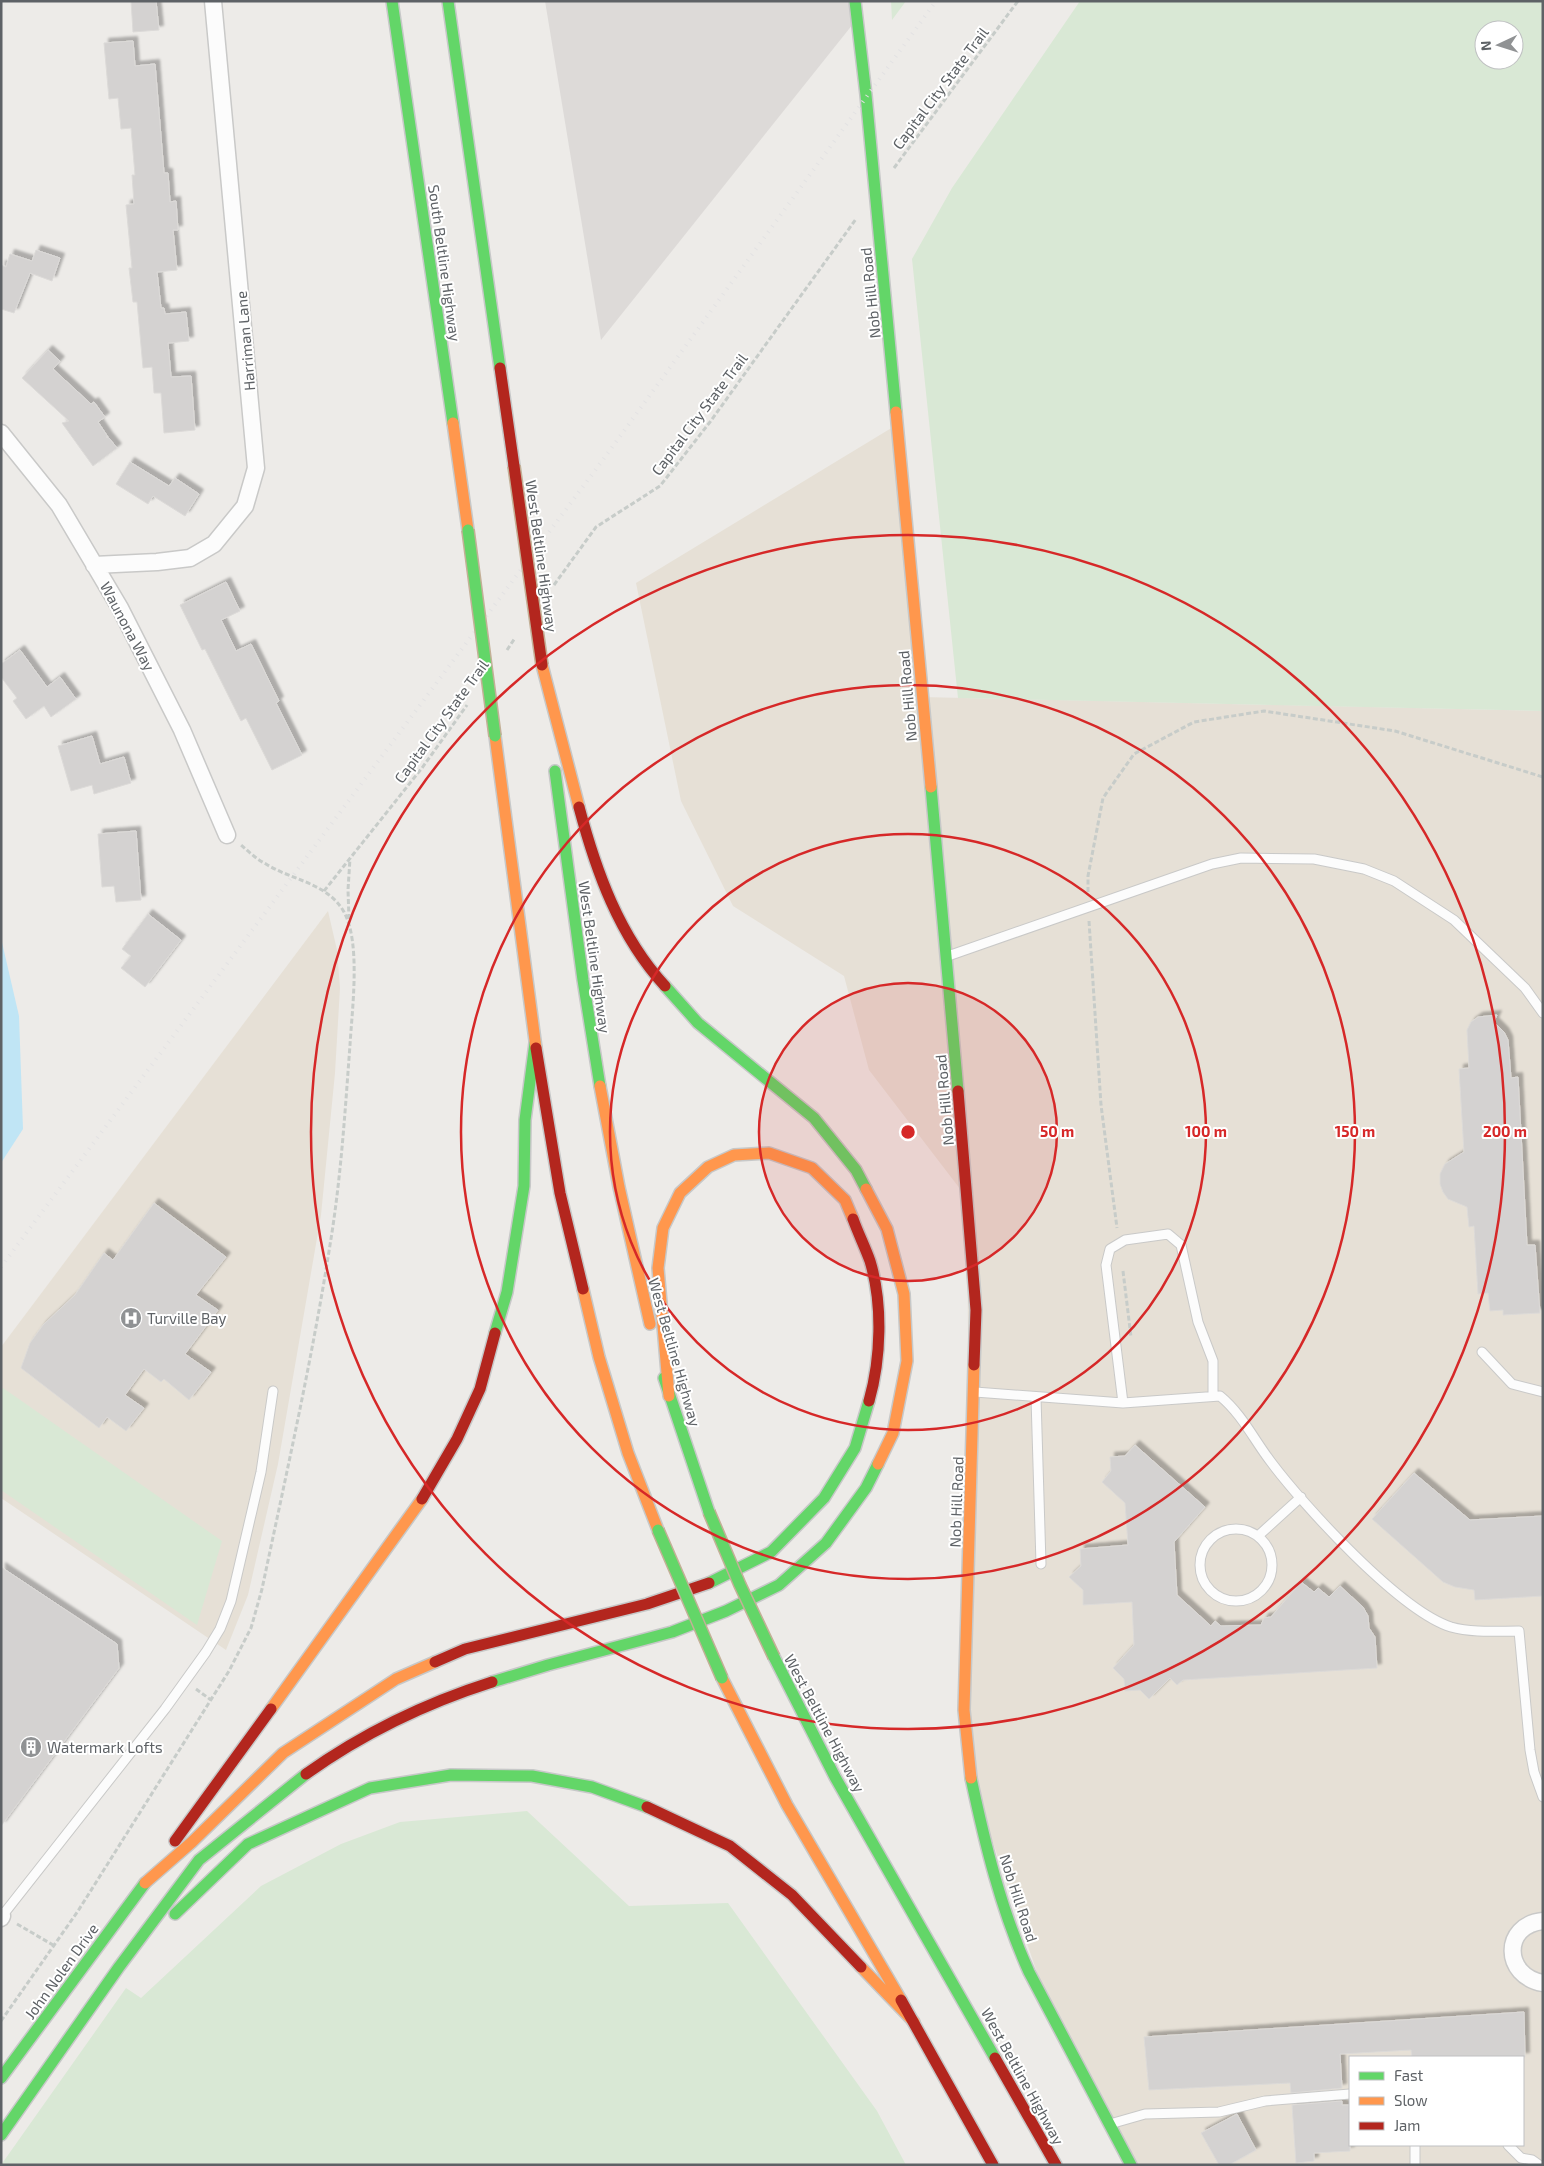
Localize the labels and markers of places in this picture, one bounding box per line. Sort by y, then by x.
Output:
centre of rings [899,1123,917,1141]
hospital icon: Turville Bay [119,1306,143,1330]
place label: Turville Bay [147,1309,226,1327]
building icon: Watermark Lofts [19,1735,43,1759]
place label: Watermark Lofts [47,1738,163,1756]

